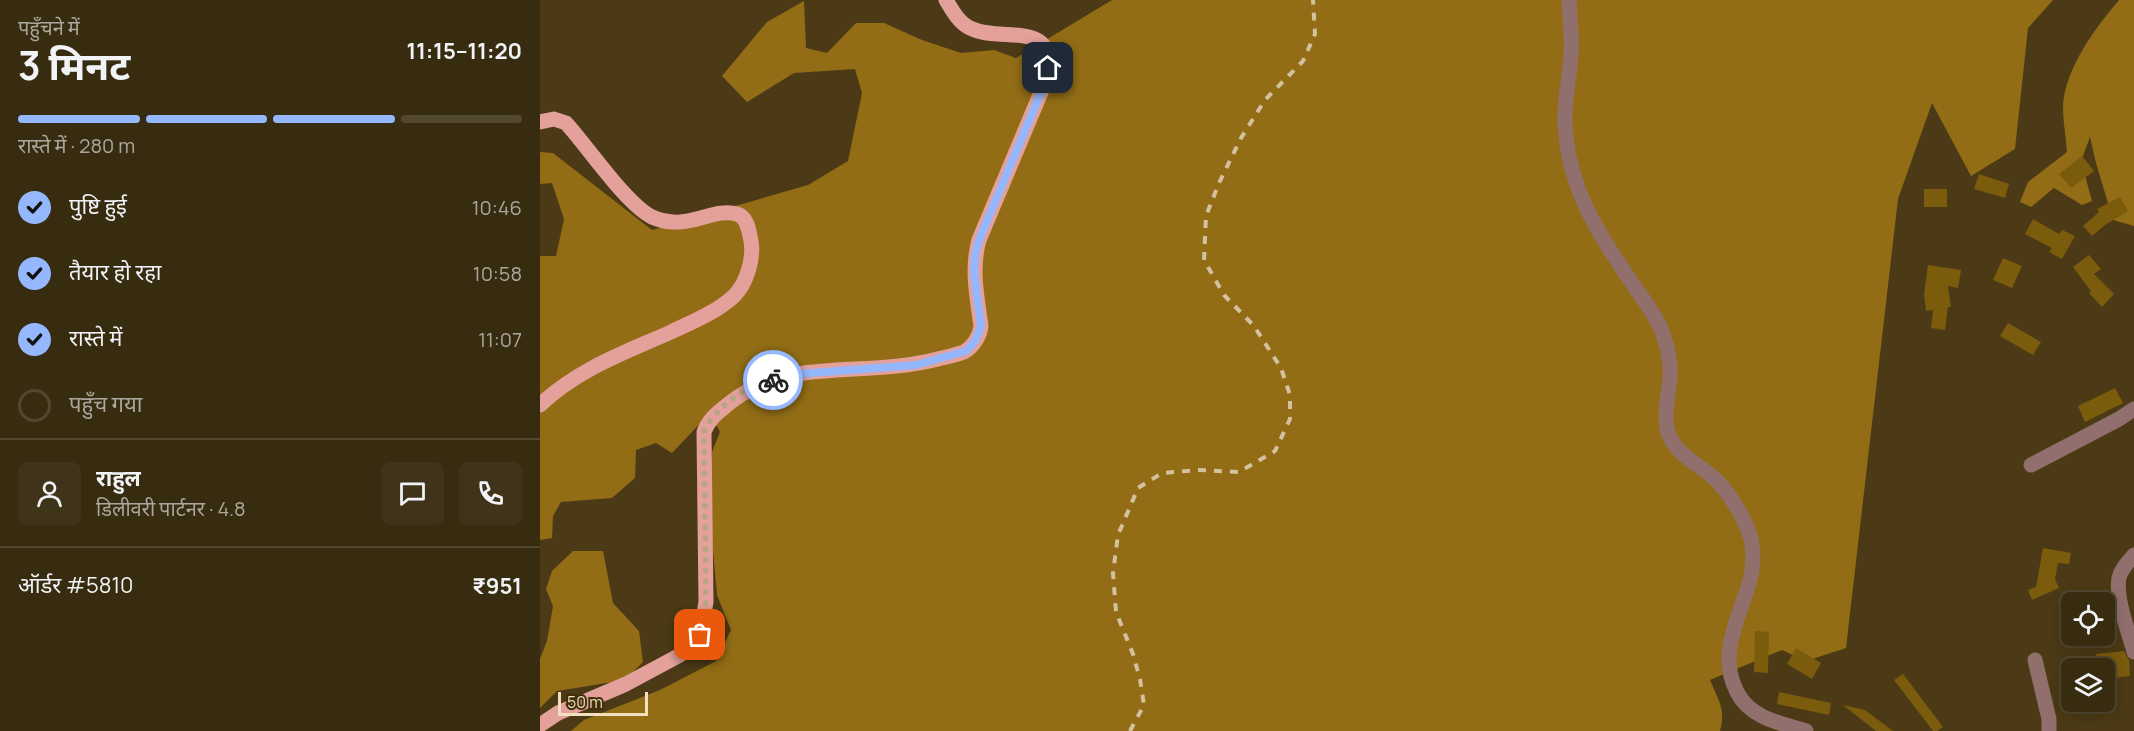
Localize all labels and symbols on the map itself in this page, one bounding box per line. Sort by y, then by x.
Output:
pin [1022,42,1073,93]
courier [743,350,803,410]
pin [674,609,725,660]
scale bar [558,689,648,716]

